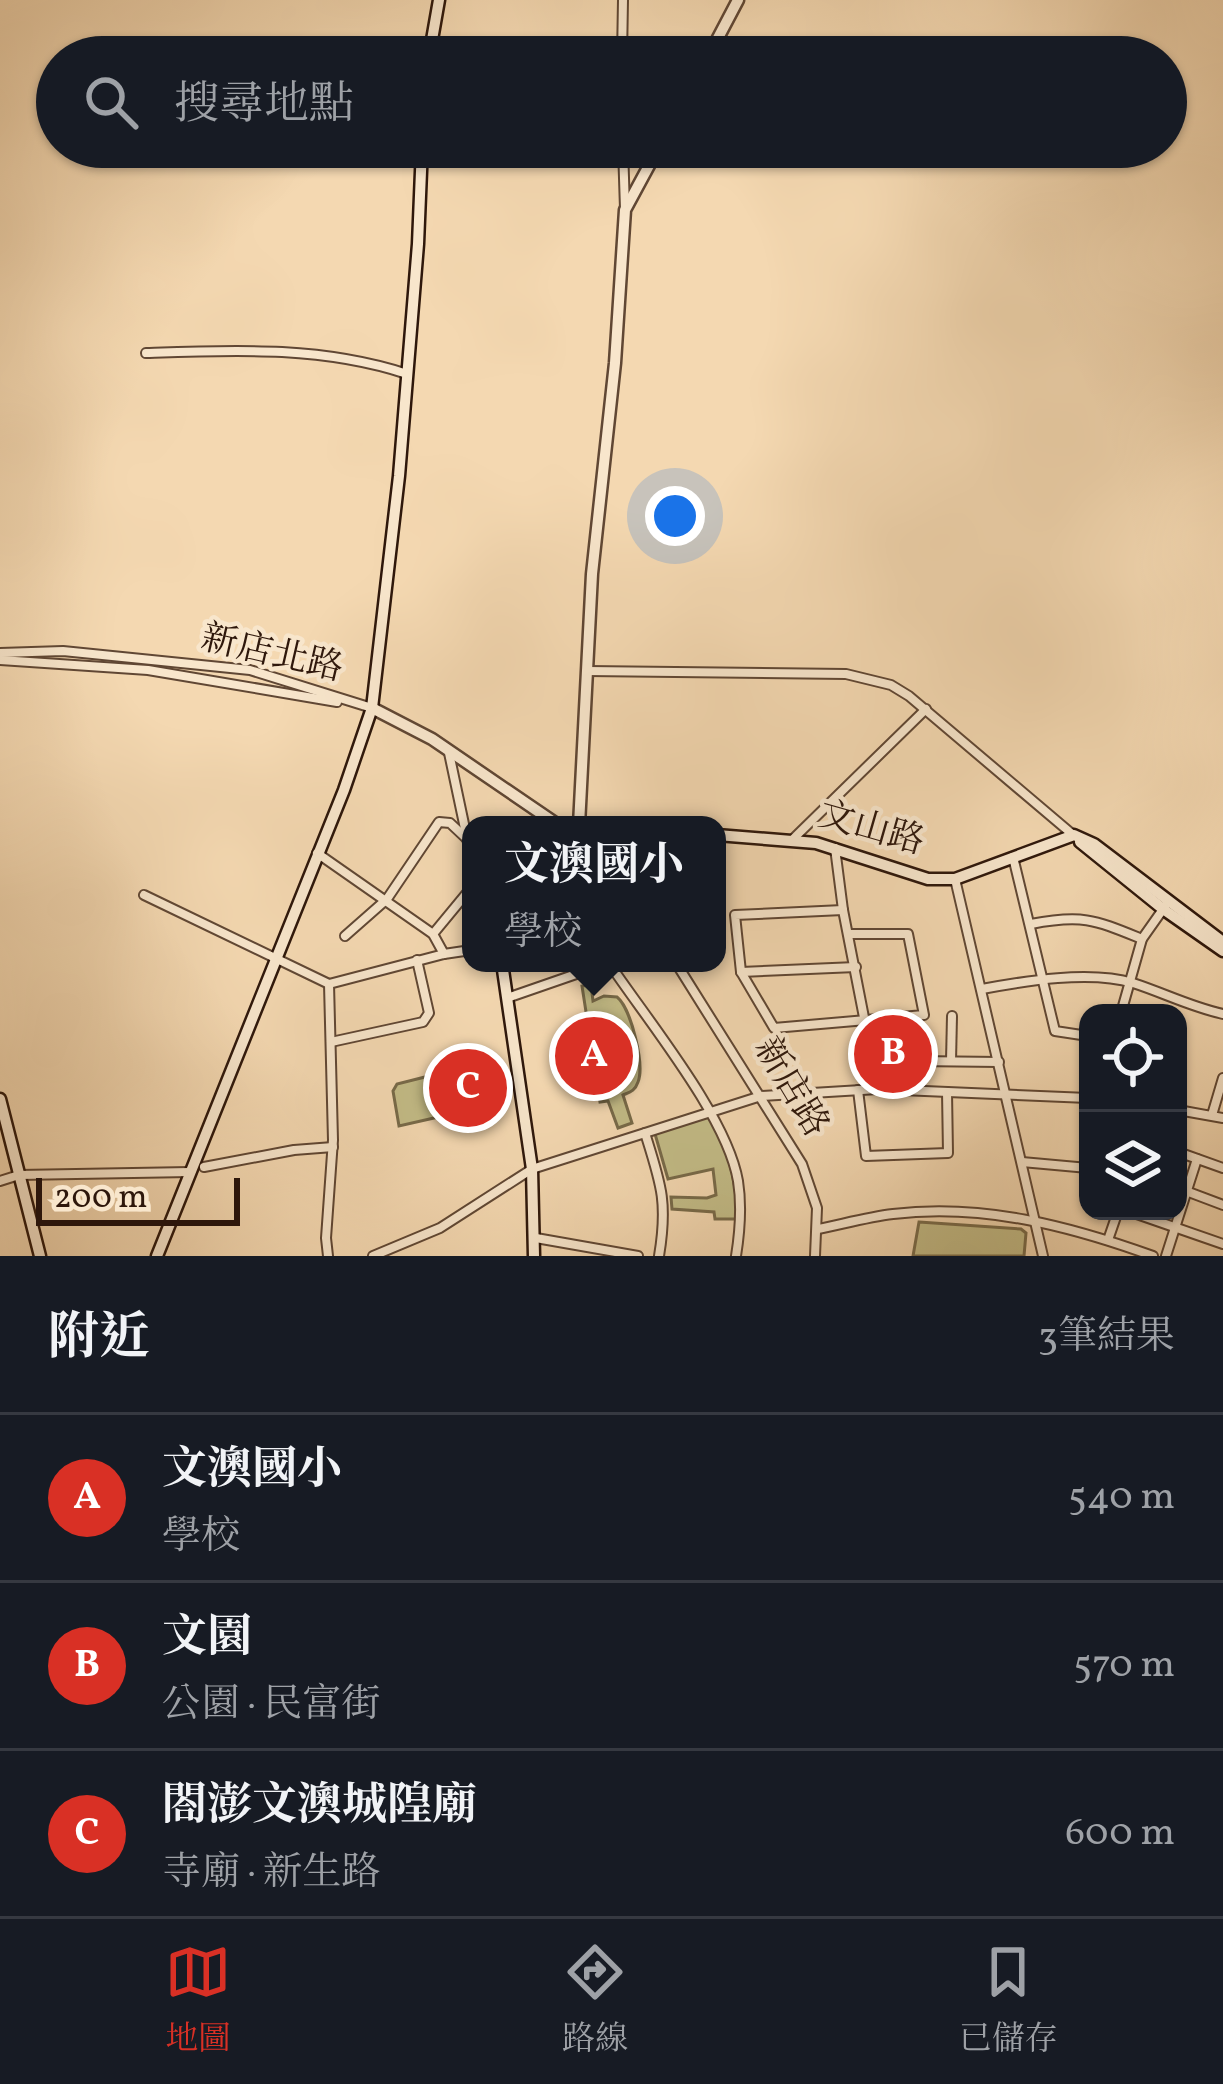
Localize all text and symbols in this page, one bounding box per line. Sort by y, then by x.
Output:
search box [36,36,1187,168]
icon: search [78,69,144,135]
text: 搜尋地點 [174,75,354,138]
your location [645,486,705,546]
street label: 新店北路 [196,614,348,696]
street label: 文山路 [812,791,930,869]
popup [462,816,726,972]
text: 文澳國小 [504,836,684,899]
text: 學校 [504,907,582,961]
map controls [1079,1004,1187,1220]
button: locate [1079,1004,1187,1112]
pin: B [854,1009,932,1099]
pin: A [555,1011,633,1101]
street label: 新店路 [741,1029,839,1147]
pin: C [429,1043,507,1133]
button: layers [1079,1112,1187,1220]
scale bar [36,1172,240,1225]
text: 200 m [54,1176,148,1222]
text: 附近 [48,1304,150,1375]
text: 3筆結果 [1038,1311,1175,1365]
text: 文澳國小 [162,1440,342,1503]
text: A [73,1471,101,1525]
text: 540 m [1068,1471,1175,1525]
text: 學校 [162,1511,240,1565]
text: 文園 [162,1608,252,1671]
text: B [74,1639,100,1693]
text: 570 m [1073,1639,1175,1693]
text: 公園 · 民富街 [162,1679,380,1733]
text: 閤澎文澳城隍廟 [162,1776,477,1839]
text: C [74,1807,100,1861]
text: 600 m [1065,1807,1175,1861]
text: 寺廟 · 新生路 [162,1847,380,1901]
tab: 地圖 [165,1939,231,2064]
tab: 路線 [562,1939,628,2064]
tab: 已儲存 [959,1939,1058,2064]

